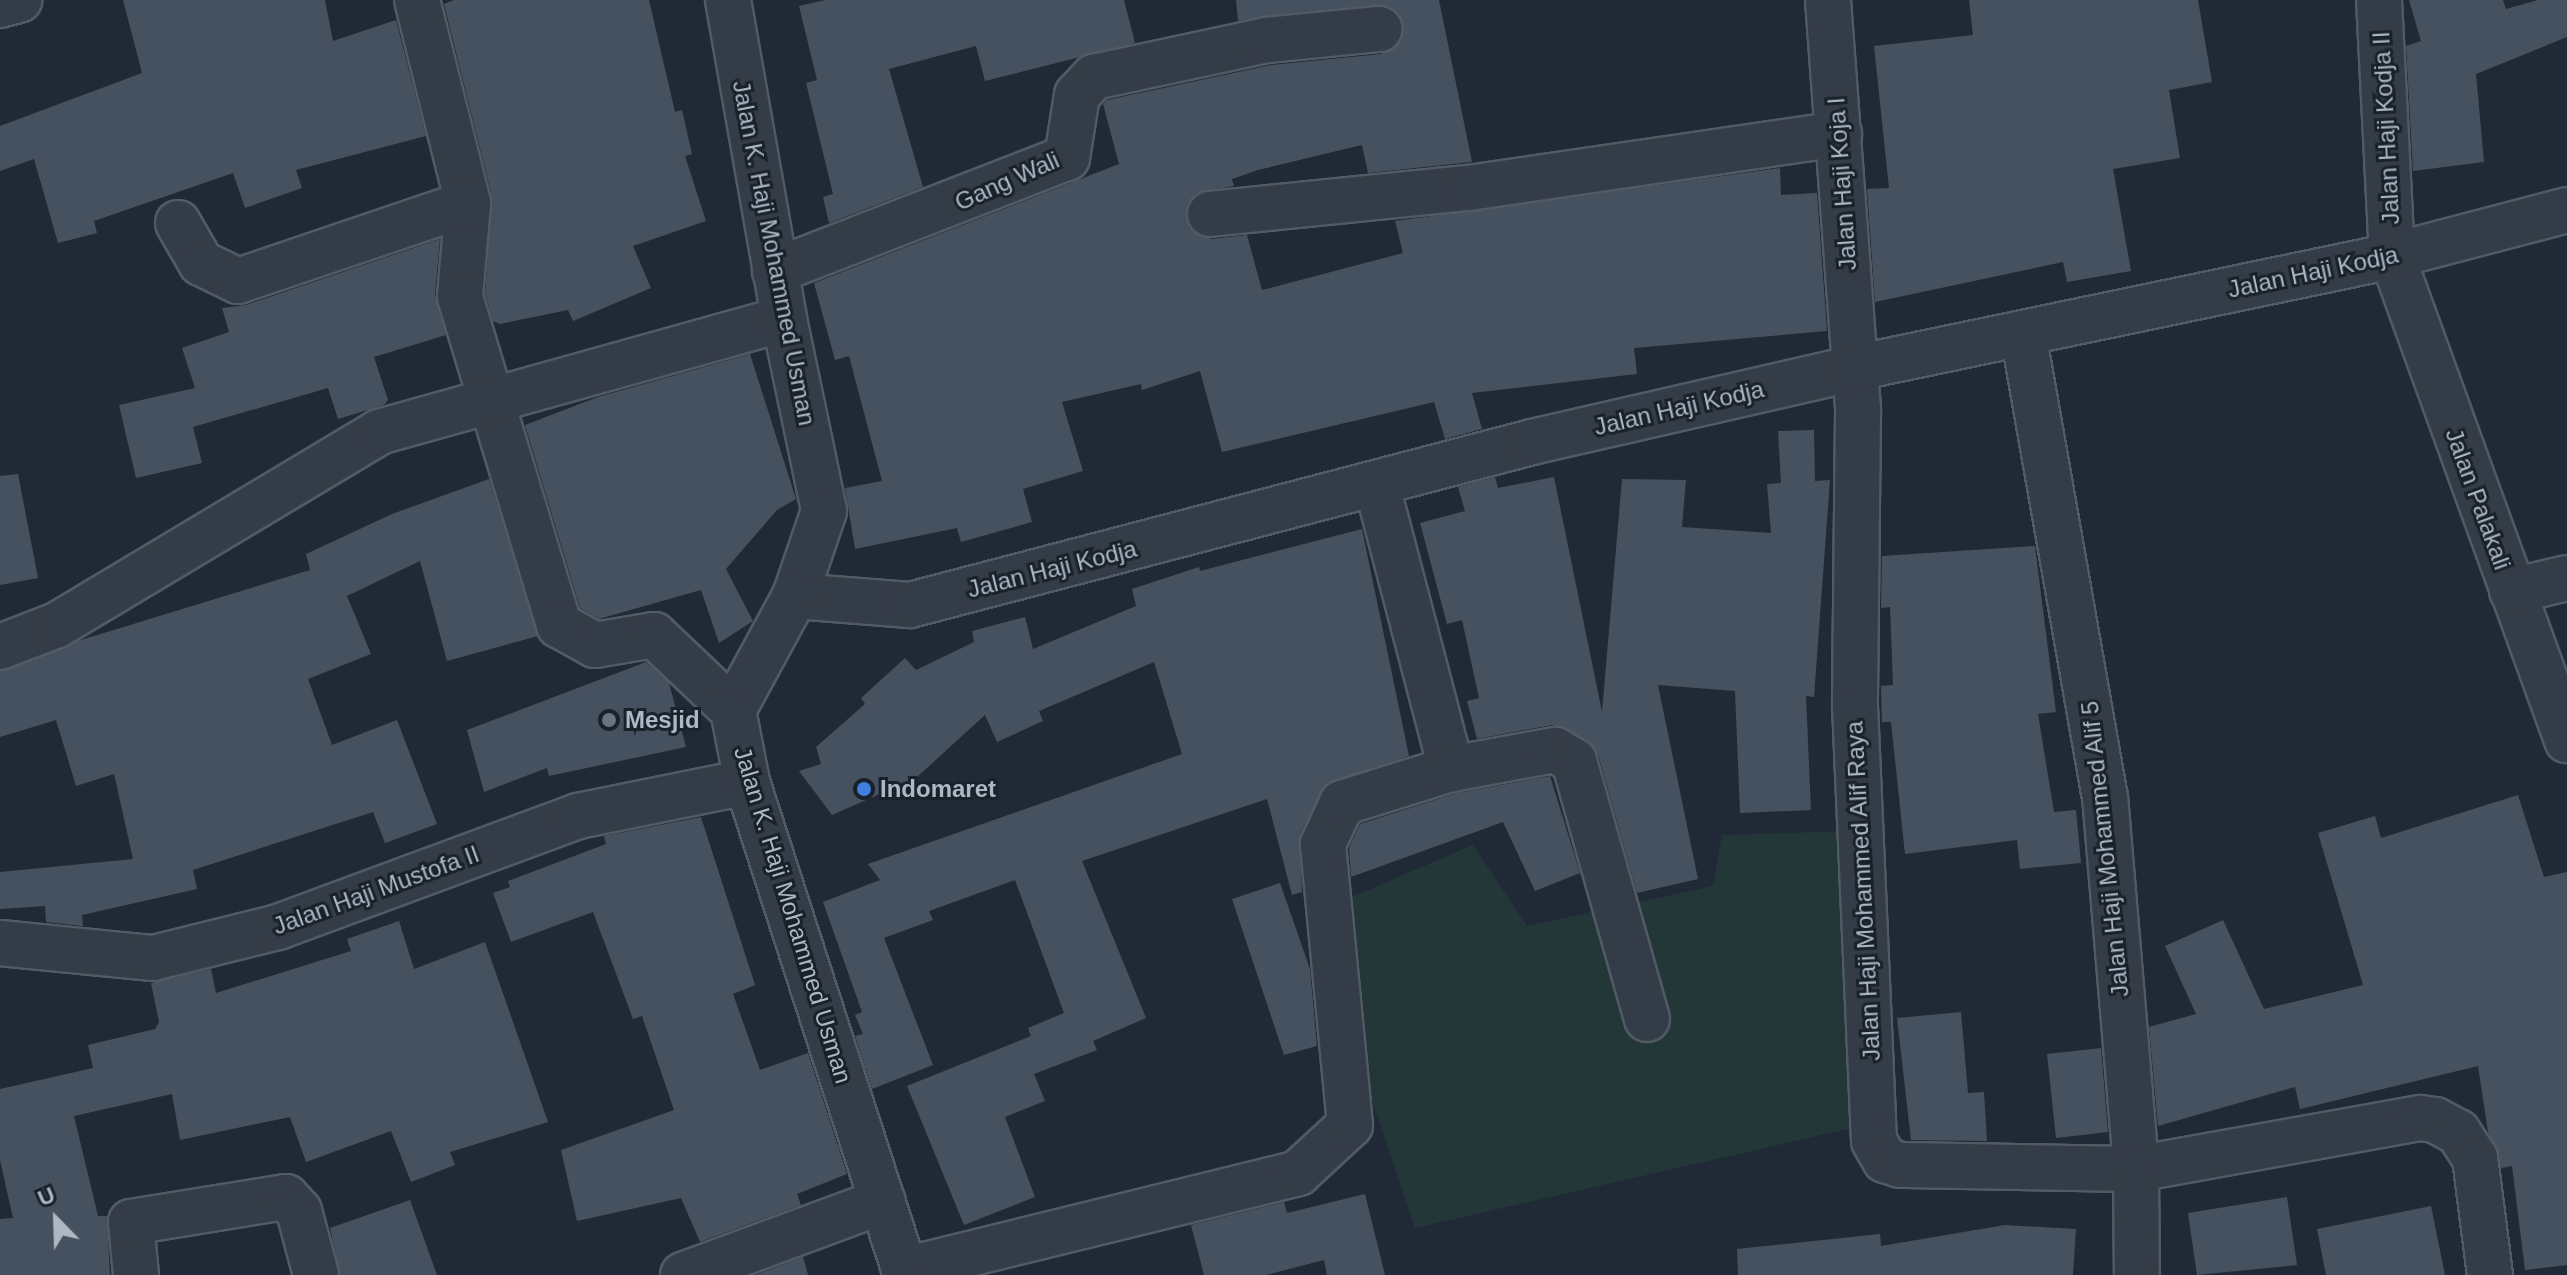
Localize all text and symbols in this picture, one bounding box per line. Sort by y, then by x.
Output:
street label: Jalan Haji Kodja II [2367,31,2405,225]
street label: Jalan K. Haji Mohammed Usman [726,78,822,428]
street label: Jalan Haji Koja I [1822,96,1862,272]
street label: Gang Wali [950,145,1064,217]
street label: Jalan Haji Kodja [2225,240,2401,304]
street label: Jalan Haji Kodja [1591,374,1767,442]
street label: Jalan Palakali [2439,424,2517,574]
street label: Jalan Haji Kodja [964,534,1140,604]
street label: Jalan Haji Mohammed Alif 5 [2075,699,2135,999]
place label: Mesjid [625,706,700,734]
marker: Mesjid [600,711,618,729]
street label: Jalan Haji Mohammed Alif Raya [1840,720,1886,1062]
street label: Jalan K. Haji Mohammed Usman [728,743,858,1087]
place label: Indomaret [880,775,996,803]
marker: Indomaret [855,780,873,798]
street label: Jalan Haji Mustofa II [269,839,483,941]
north arrow [16,1179,96,1259]
text: U [34,1182,59,1211]

